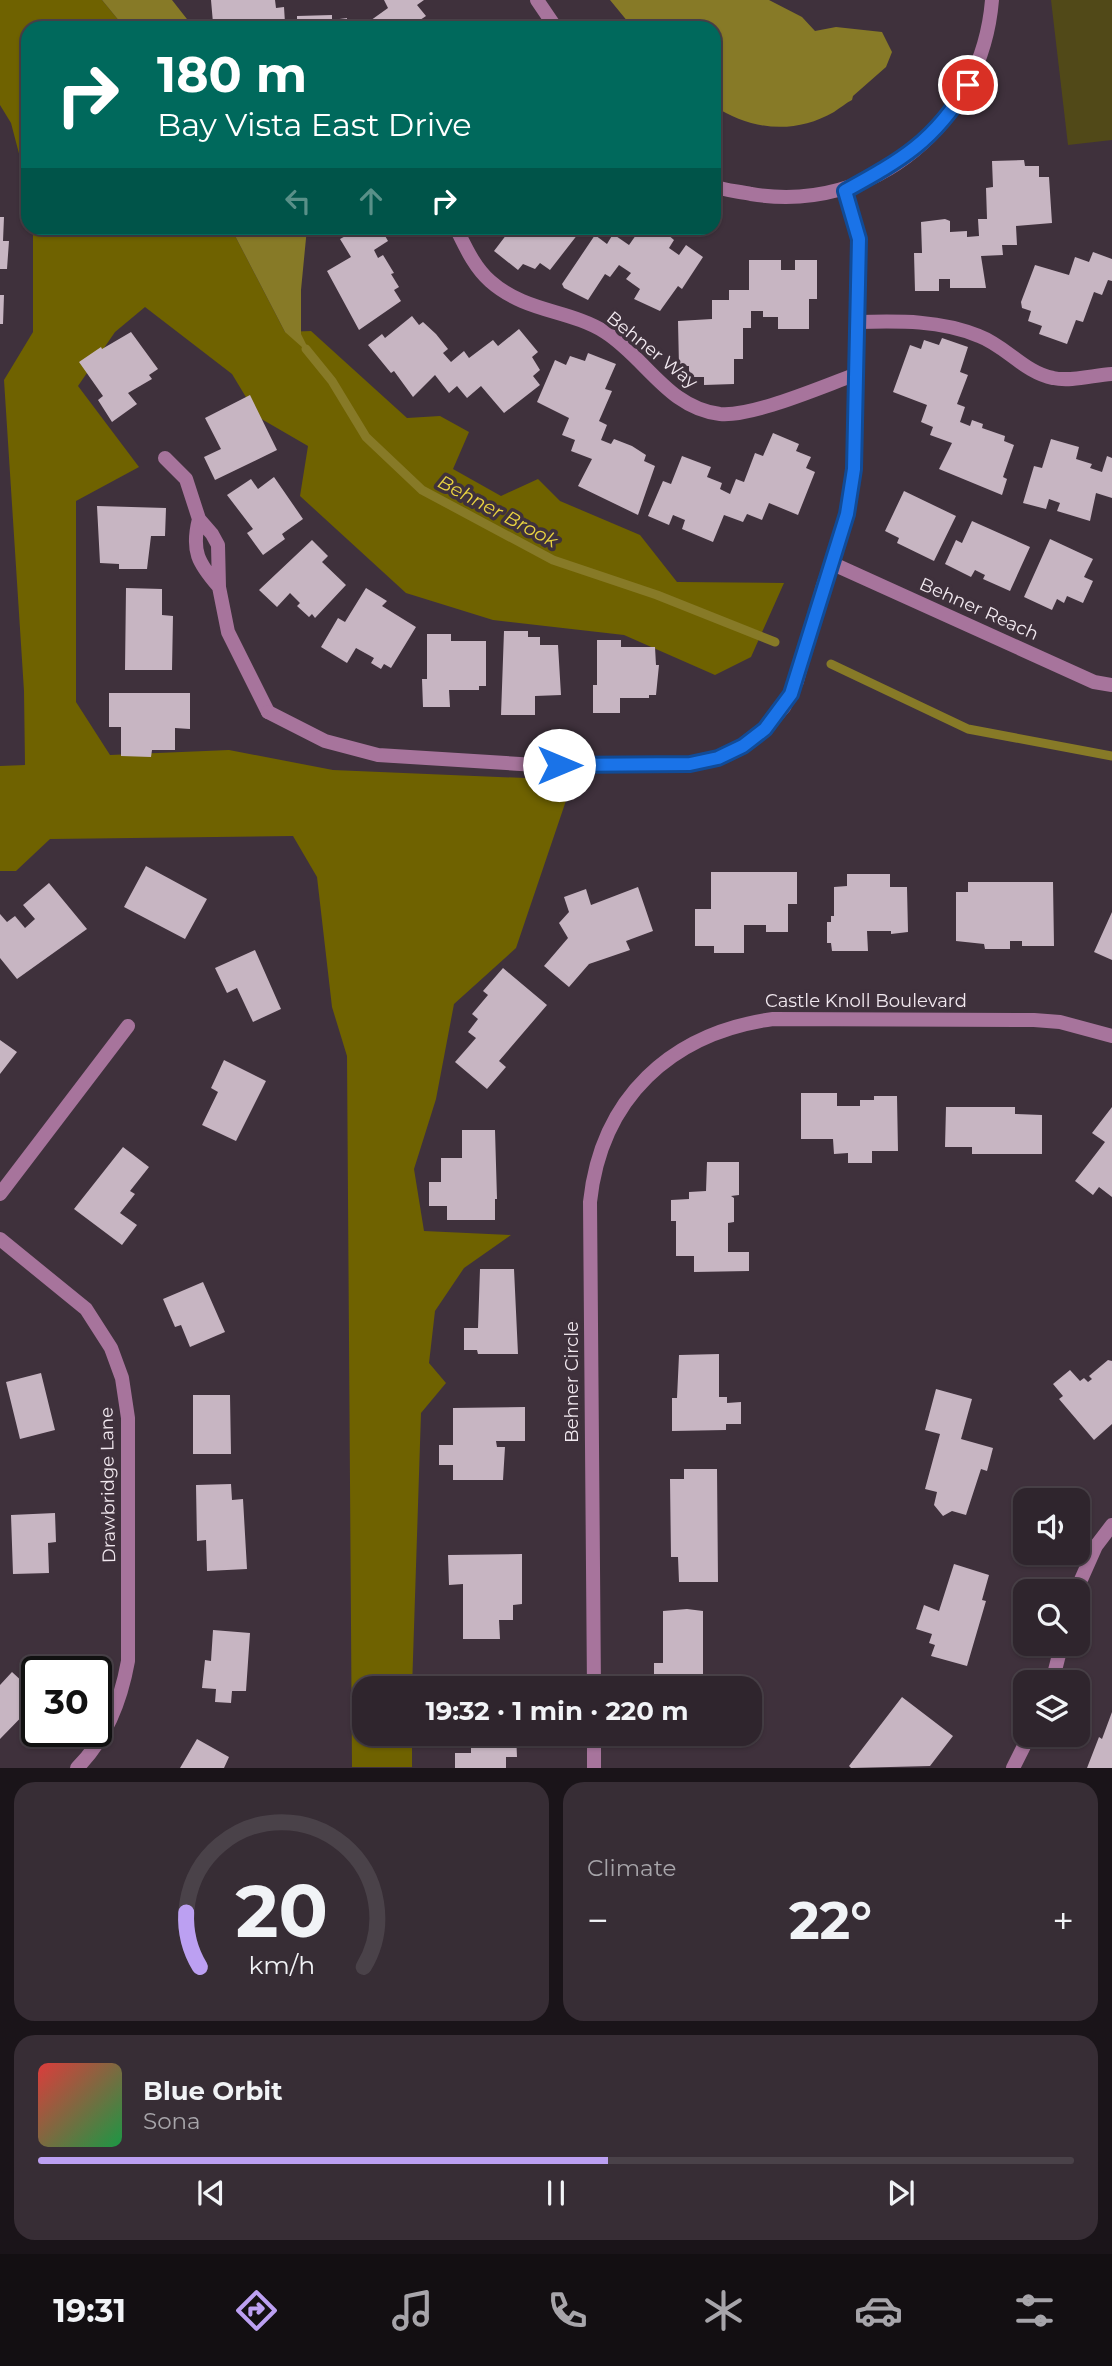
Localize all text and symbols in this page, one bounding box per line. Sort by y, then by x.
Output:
text: 180 m [157,45,307,104]
icon: right [42,49,133,140]
pin [938,55,998,115]
icon: arrive [949,66,987,104]
text: Bay Vista East Drive [157,105,472,144]
icon: left [279,182,317,220]
icon: ahead [352,182,390,220]
icon: right [425,182,463,220]
street label: Behner Way [602,307,702,394]
water label: Behner Brook [434,470,562,553]
street label: Behner Reach [916,573,1042,645]
position arrow [522,728,596,802]
street label: Castle Knoll Boulevard [765,990,967,1012]
street label: Behner Circle [561,1321,583,1443]
street label: Drawbridge Lane [96,1407,120,1563]
map controls [1013,1488,1090,1747]
button: sound [1013,1488,1090,1565]
button: search [1013,1579,1090,1656]
speed limit sign: 30 [21,1656,112,1747]
button: layers [1013,1670,1090,1747]
text: 19:32 · 1 min · 220 m [426,1695,688,1727]
text: Climate [587,1854,676,1882]
text: 20 [235,1868,328,1956]
text: 22° [789,1889,872,1952]
text: − [587,1897,609,1944]
text: + [1052,1897,1074,1944]
text: km/h [248,1950,315,1980]
text: Blue Orbit [143,2075,282,2107]
text: Sona [143,2107,201,2135]
icon: previous [192,2174,230,2212]
icon: pause [537,2174,575,2212]
icon: next [882,2174,920,2212]
icon: directions [232,2286,281,2335]
icon: music [388,2286,437,2335]
icon: phone [543,2286,592,2335]
icon: climate [699,2286,748,2335]
icon: car [854,2286,903,2335]
icon: filters [1010,2286,1059,2335]
text: 19:31 [53,2291,126,2330]

